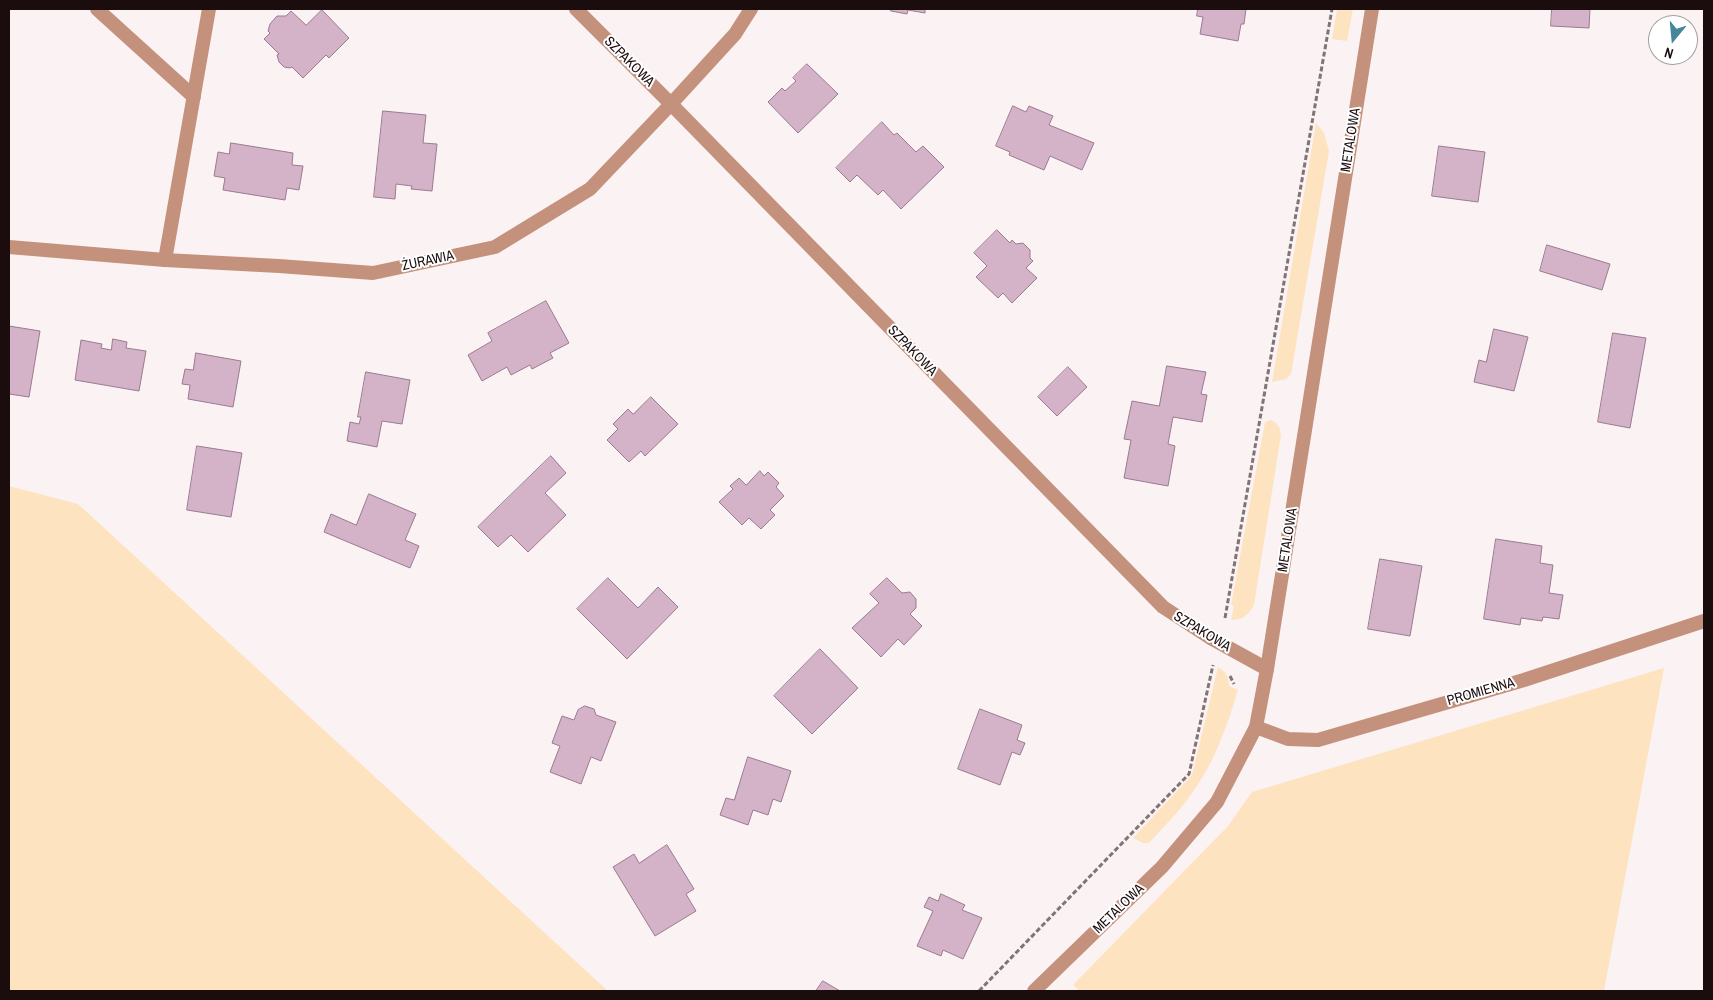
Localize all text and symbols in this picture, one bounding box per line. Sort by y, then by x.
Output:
north arrow [1648,15,1698,65]
street label: SZPAKOWA [600,33,658,91]
text: N [1662,44,1676,63]
street label: METALOWA [1338,107,1364,173]
street label: ŻURAWIA [401,247,455,275]
street label: SZPAKOWA [884,322,940,380]
street label: METALOWA [1275,507,1301,573]
street label: SZPAKOWA [1170,608,1234,656]
street label: PROMIENNA [1445,674,1517,710]
street label: METALOWA [1090,881,1148,937]

